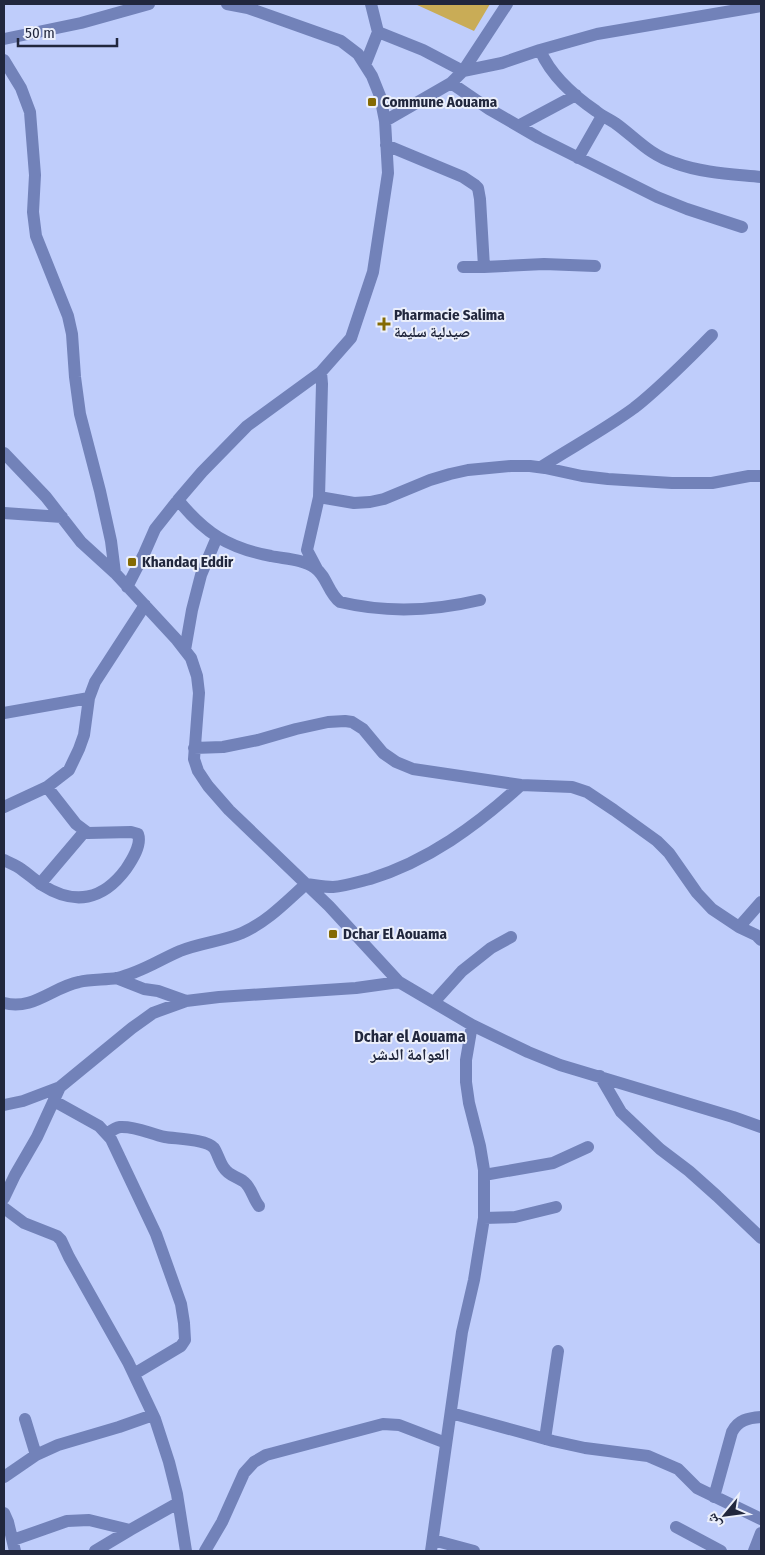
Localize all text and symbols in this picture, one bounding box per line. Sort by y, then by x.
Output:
scale bar [18,15,116,47]
text: 50 m [25,24,55,42]
place label: Commune Aouama [382,93,498,111]
marker: Commune Aouama [366,96,378,108]
place label: Pharmacie Salima صيدلية سليمة [394,306,505,341]
marker: Pharmacie Salima صيدلية سليمة [378,318,390,330]
place label: Khandaq Eddir [142,553,234,571]
marker: Khandaq Eddir [126,556,138,568]
place label: Dchar El Aouama [343,925,447,943]
marker: Dchar El Aouama [327,928,339,940]
district label: Dchar el Aouama العوامة الدشر [354,1027,466,1064]
north arrow [700,1490,750,1540]
text: ش [703,1510,725,1532]

